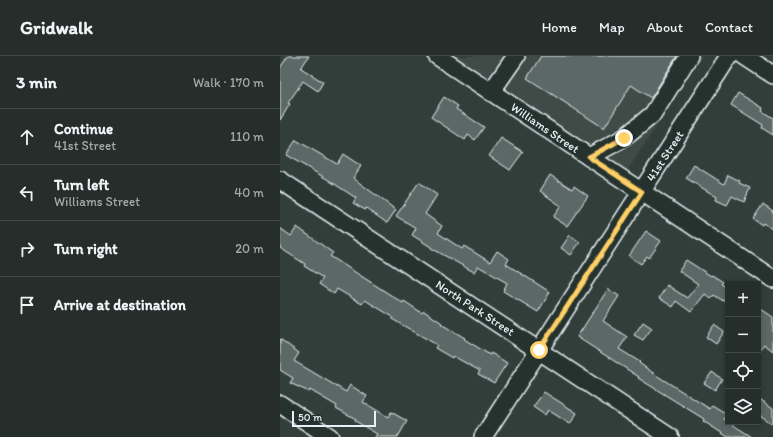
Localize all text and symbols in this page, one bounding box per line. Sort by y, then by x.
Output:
text: Gridwalk [20,16,93,39]
text: Home [542,19,577,36]
text: Map [599,19,625,36]
text: About [647,19,683,36]
text: Contact [705,19,753,36]
text: 3 min [16,72,57,92]
text: Walk · 170 m [193,75,264,90]
street label: Williams Street [508,100,582,156]
text: Continue [54,120,113,138]
icon: ahead [16,126,38,148]
street label: 41st Street [644,128,687,184]
text: 110 m [230,129,264,144]
route end [615,129,633,147]
text: 41st Street [54,138,116,153]
text: Turn left [54,176,109,194]
icon: left [16,182,38,204]
text: 40 m [234,185,264,200]
text: Williams Street [54,194,140,209]
icon: right [16,238,38,260]
text: Turn right [54,240,118,258]
text: 20 m [235,241,264,256]
street label: North Park Street [433,277,517,339]
map controls [725,281,761,425]
button: + [725,281,761,317]
icon: arrive [16,294,38,316]
text: Arrive at destination [54,296,186,314]
button: − [725,317,761,353]
route start [530,341,548,359]
button: locate [725,353,761,389]
button: layers [725,389,761,425]
scale bar [292,409,376,428]
text: 50 m [298,411,322,424]

